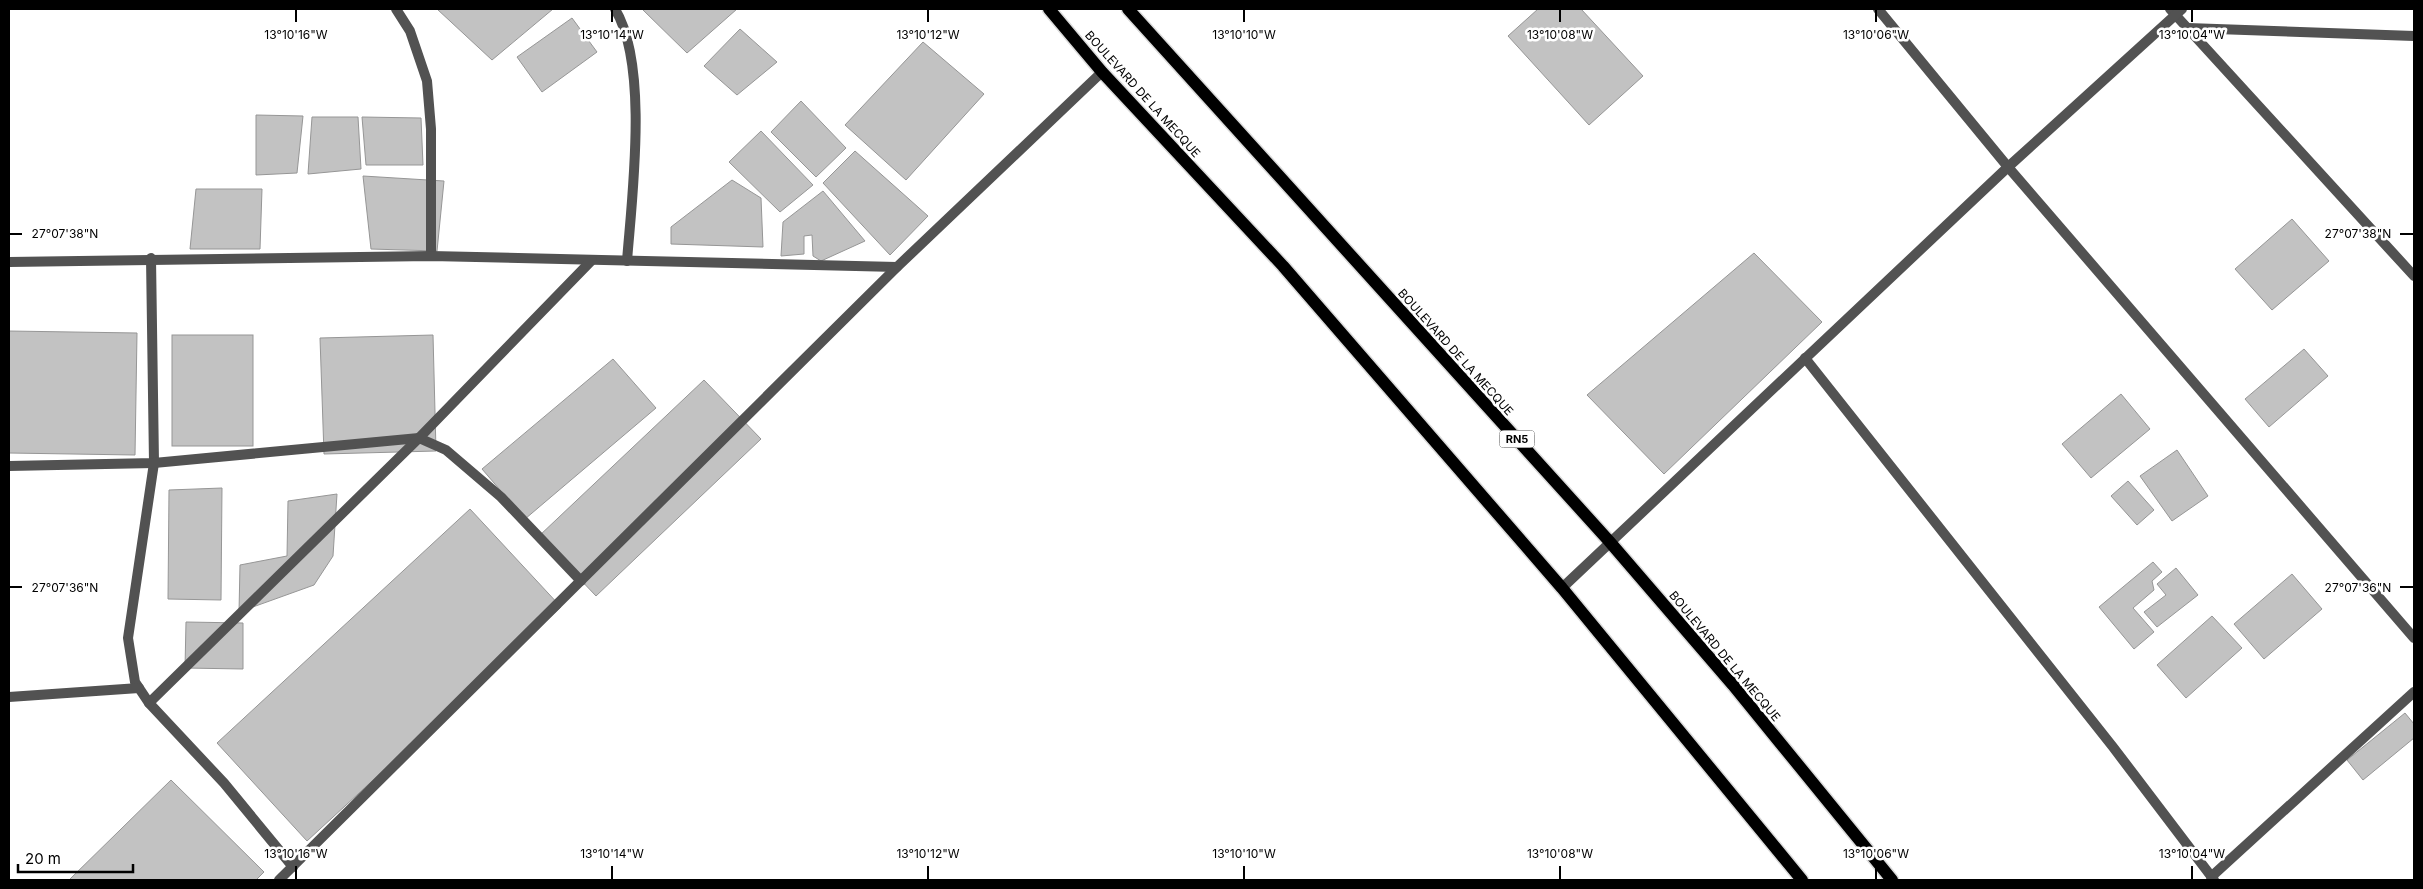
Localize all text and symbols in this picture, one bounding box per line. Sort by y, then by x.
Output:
text: 13°10'16"W [264,27,328,42]
text: 13°10'14"W [580,27,644,42]
text: 13°10'12"W [896,27,960,42]
text: 13°10'10"W [1212,27,1276,42]
text: 13°10'08"W [1527,27,1593,42]
text: 13°10'06"W [1843,27,1909,42]
text: 13°10'04"W [2159,27,2225,42]
street label: BOULEVARD DE LA MECQUE [1082,28,1204,160]
text: 27°07'38"N [32,226,98,241]
text: 27°07'38"N [2325,226,2391,241]
street label: BOULEVARD DE LA MECQUE [1395,286,1517,418]
road number: RN5 [1500,430,1534,448]
text: 27°07'36"N [32,580,98,595]
text: 27°07'36"N [2325,580,2391,595]
street label: BOULEVARD DE LA MECQUE [1666,588,1784,724]
scale bar [18,842,132,874]
text: 13°10'16"W [264,846,328,861]
text: 13°10'14"W [580,846,644,861]
text: 13°10'12"W [896,846,960,861]
text: 13°10'10"W [1212,846,1276,861]
text: 13°10'08"W [1527,846,1593,861]
text: 13°10'06"W [1843,846,1909,861]
text: 13°10'04"W [2159,846,2225,861]
text: 20 m [25,849,61,868]

